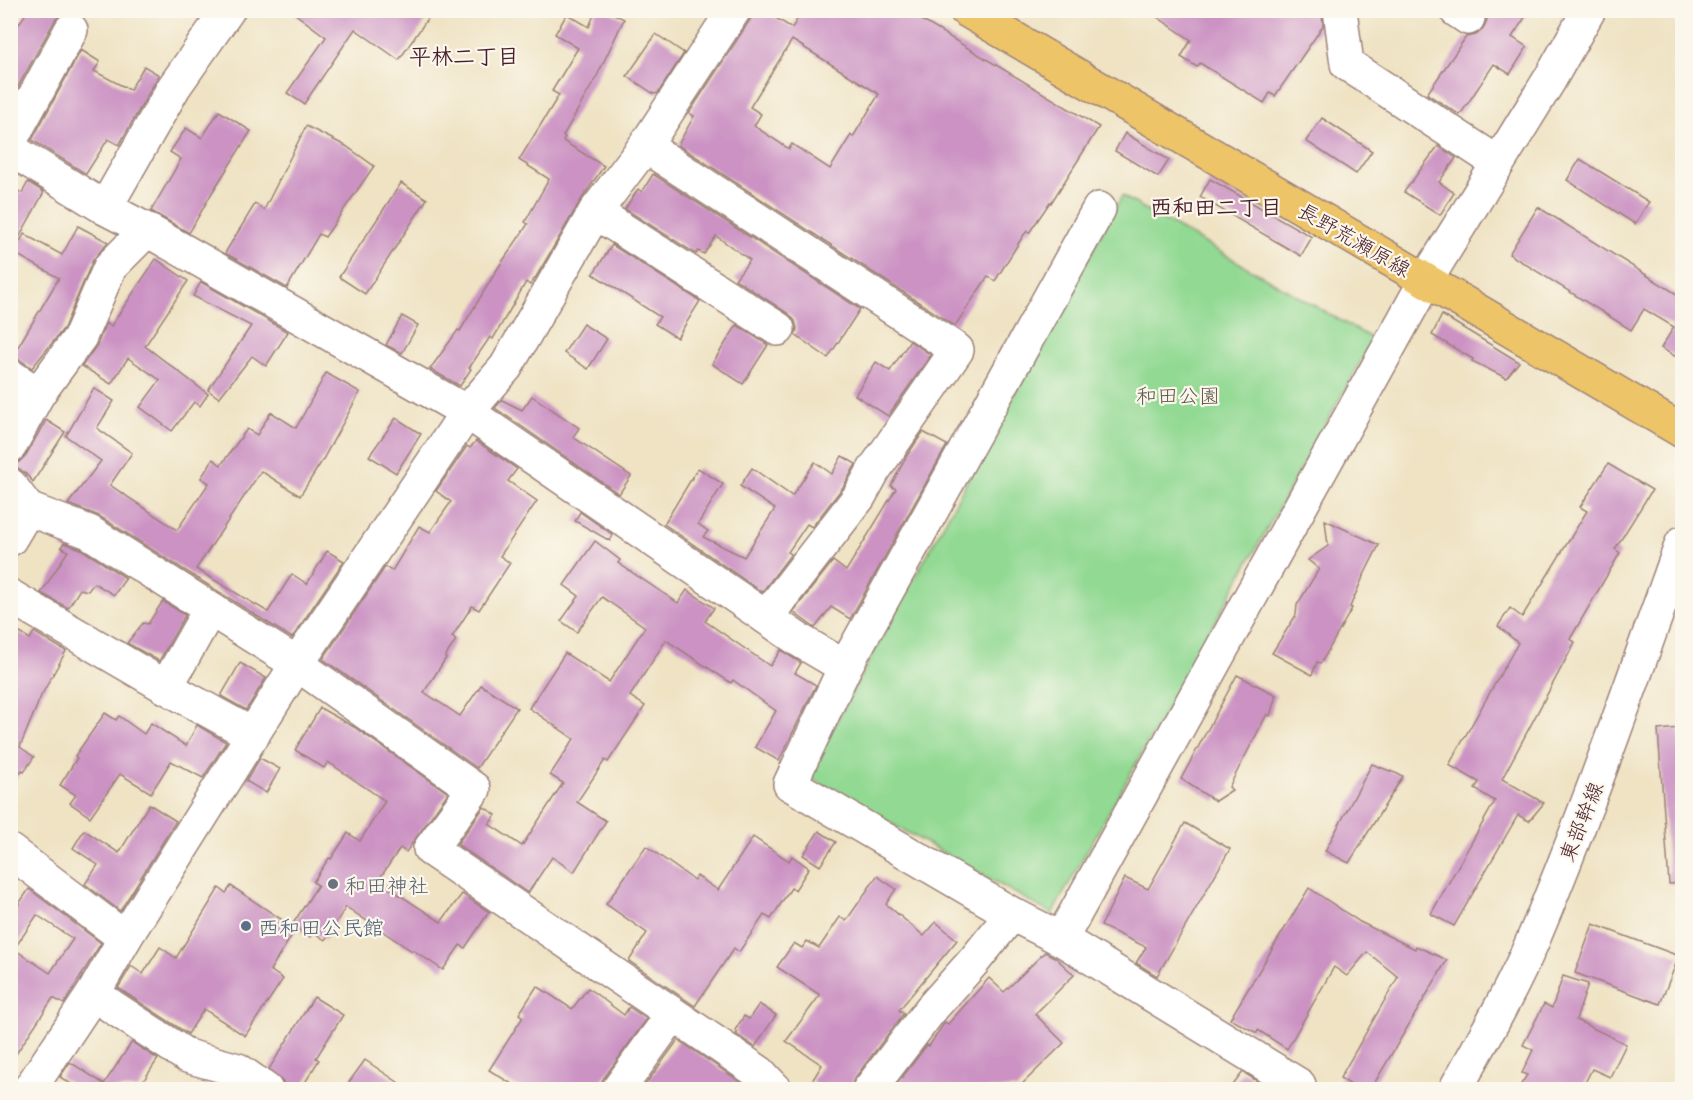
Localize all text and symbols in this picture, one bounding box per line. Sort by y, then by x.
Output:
district label: 平林二丁目 [409,41,519,70]
district label: 西和田二丁目 [1150,192,1282,221]
street label: 長野荒瀬原線 [1294,196,1416,282]
park label: 和田公園 [1136,381,1220,408]
street label: 東部幹線 [1552,777,1608,865]
place label: 和田神社 [345,871,429,898]
marker: 和田神社 [326,877,340,891]
place label: 西和田公民館 [258,913,384,940]
marker: 西和田公民館 [239,919,253,933]

